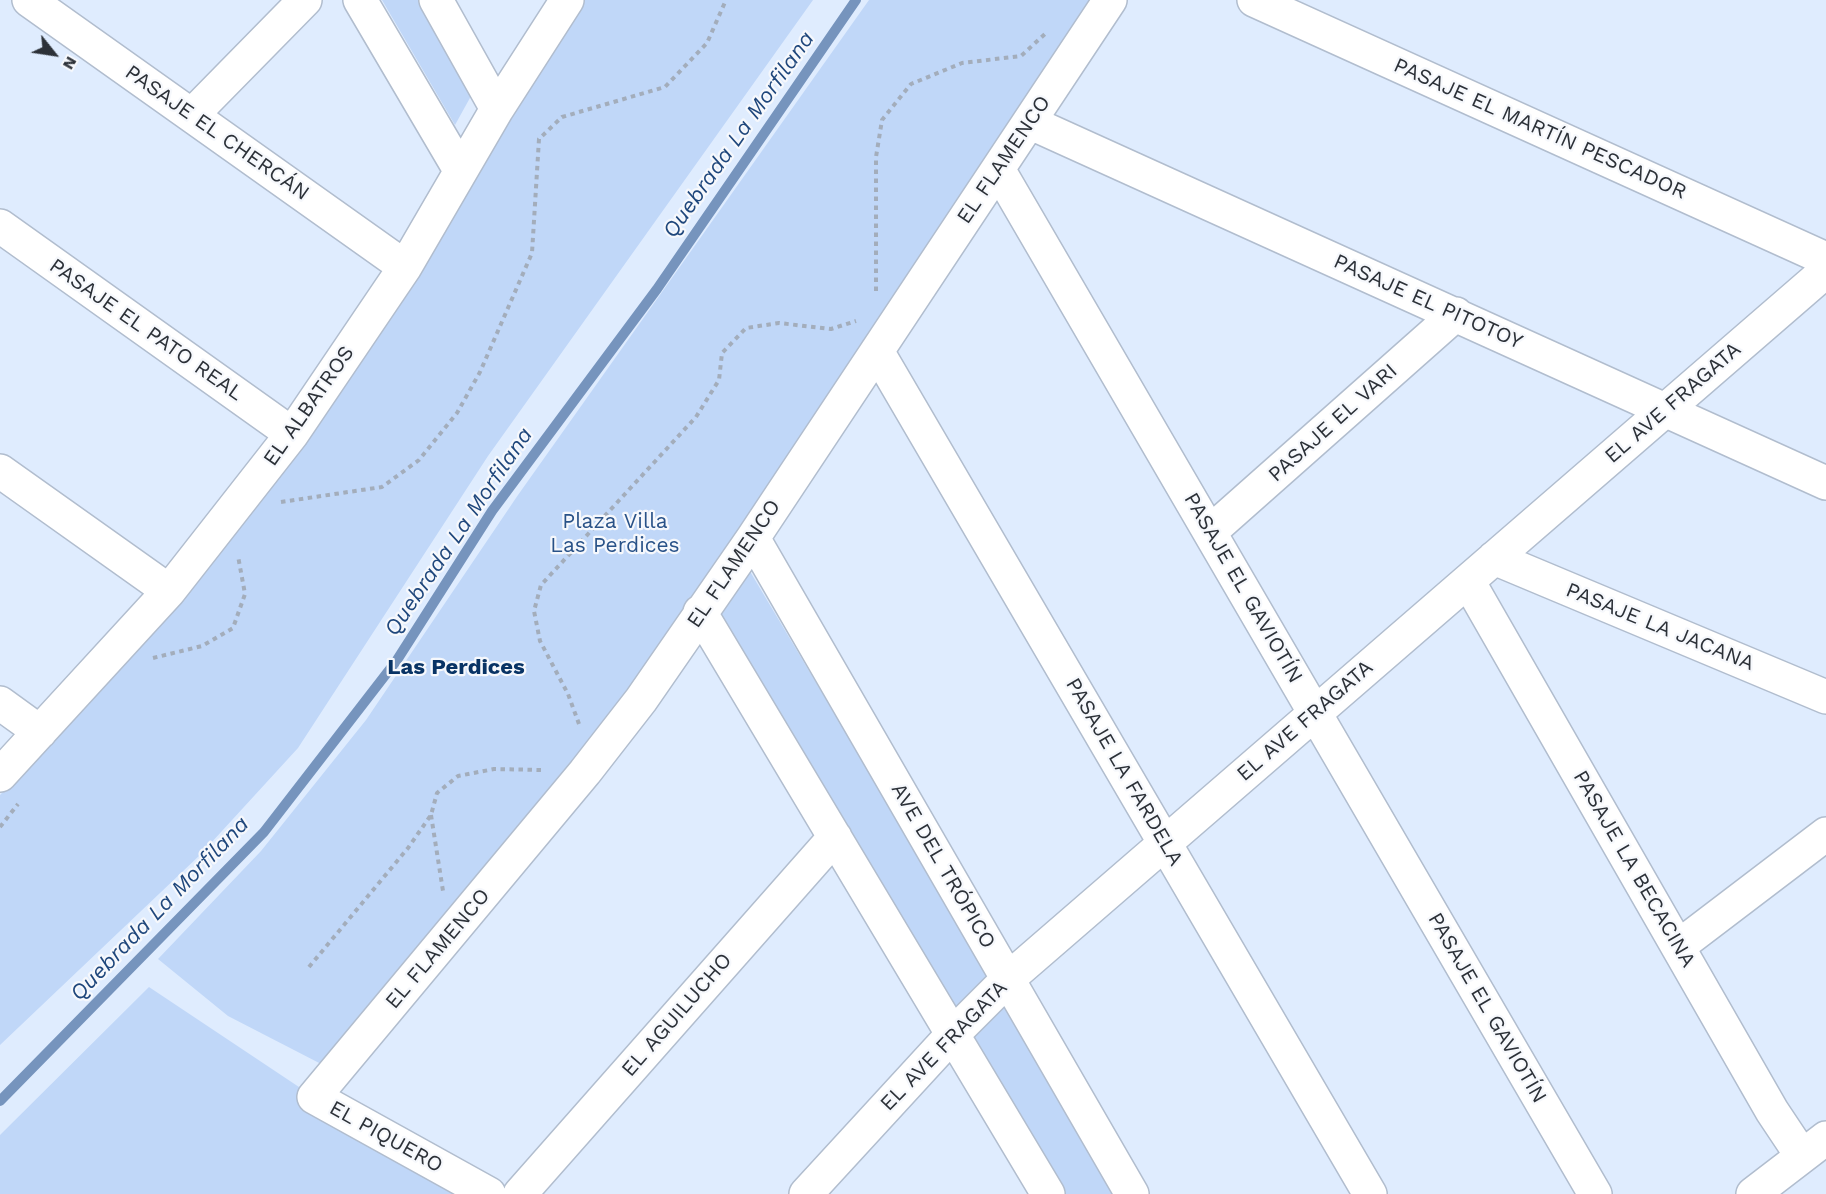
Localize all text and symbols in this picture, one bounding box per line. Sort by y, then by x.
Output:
north arrow [24,24,84,84]
water label: Quebrada La Morfilana [658,27,820,243]
text: N [59,53,81,73]
street label: PASAJE EL MARTÍN PESCADOR [1390,53,1690,205]
street label: PASAJE EL CHERCÁN [120,60,314,206]
street label: EL FLAMENCO [952,91,1056,229]
street label: PASAJE EL PITOTOY [1330,249,1526,355]
street label: PASAJE EL PATO REAL [44,253,248,407]
street label: EL AVE FRAGATA [1600,337,1746,469]
street label: EL ALBATROS [258,341,360,471]
street label: PASAJE EL VARI [1263,359,1403,487]
water label: Quebrada La Morfilana [379,423,539,641]
street label: PASAJE EL GAVIOTÍN [1178,488,1308,688]
street label: EL FLAMENCO [682,495,786,633]
park label: Plaza Villa Las Perdices [550,509,680,559]
street label: PASAJE LA JACANA [1562,578,1758,676]
district label: Las Perdices [387,655,525,681]
street label: EL AVE FRAGATA [1232,655,1378,787]
street label: PASAJE LA FARDELA [1060,674,1188,870]
street label: PASAJE LA BECACINA [1567,766,1701,972]
street label: AVE DEL TRÓPICO [885,779,1001,953]
water label: Quebrada La Morfilana [65,811,255,1007]
street label: EL FLAMENCO [380,884,496,1014]
street label: PASAJE EL GAVIOTÍN [1422,908,1552,1108]
street label: EL AGUILUCHO [617,948,737,1082]
street label: EL AVE FRAGATA [875,975,1013,1117]
street label: EL PIQUERO [325,1096,447,1178]

